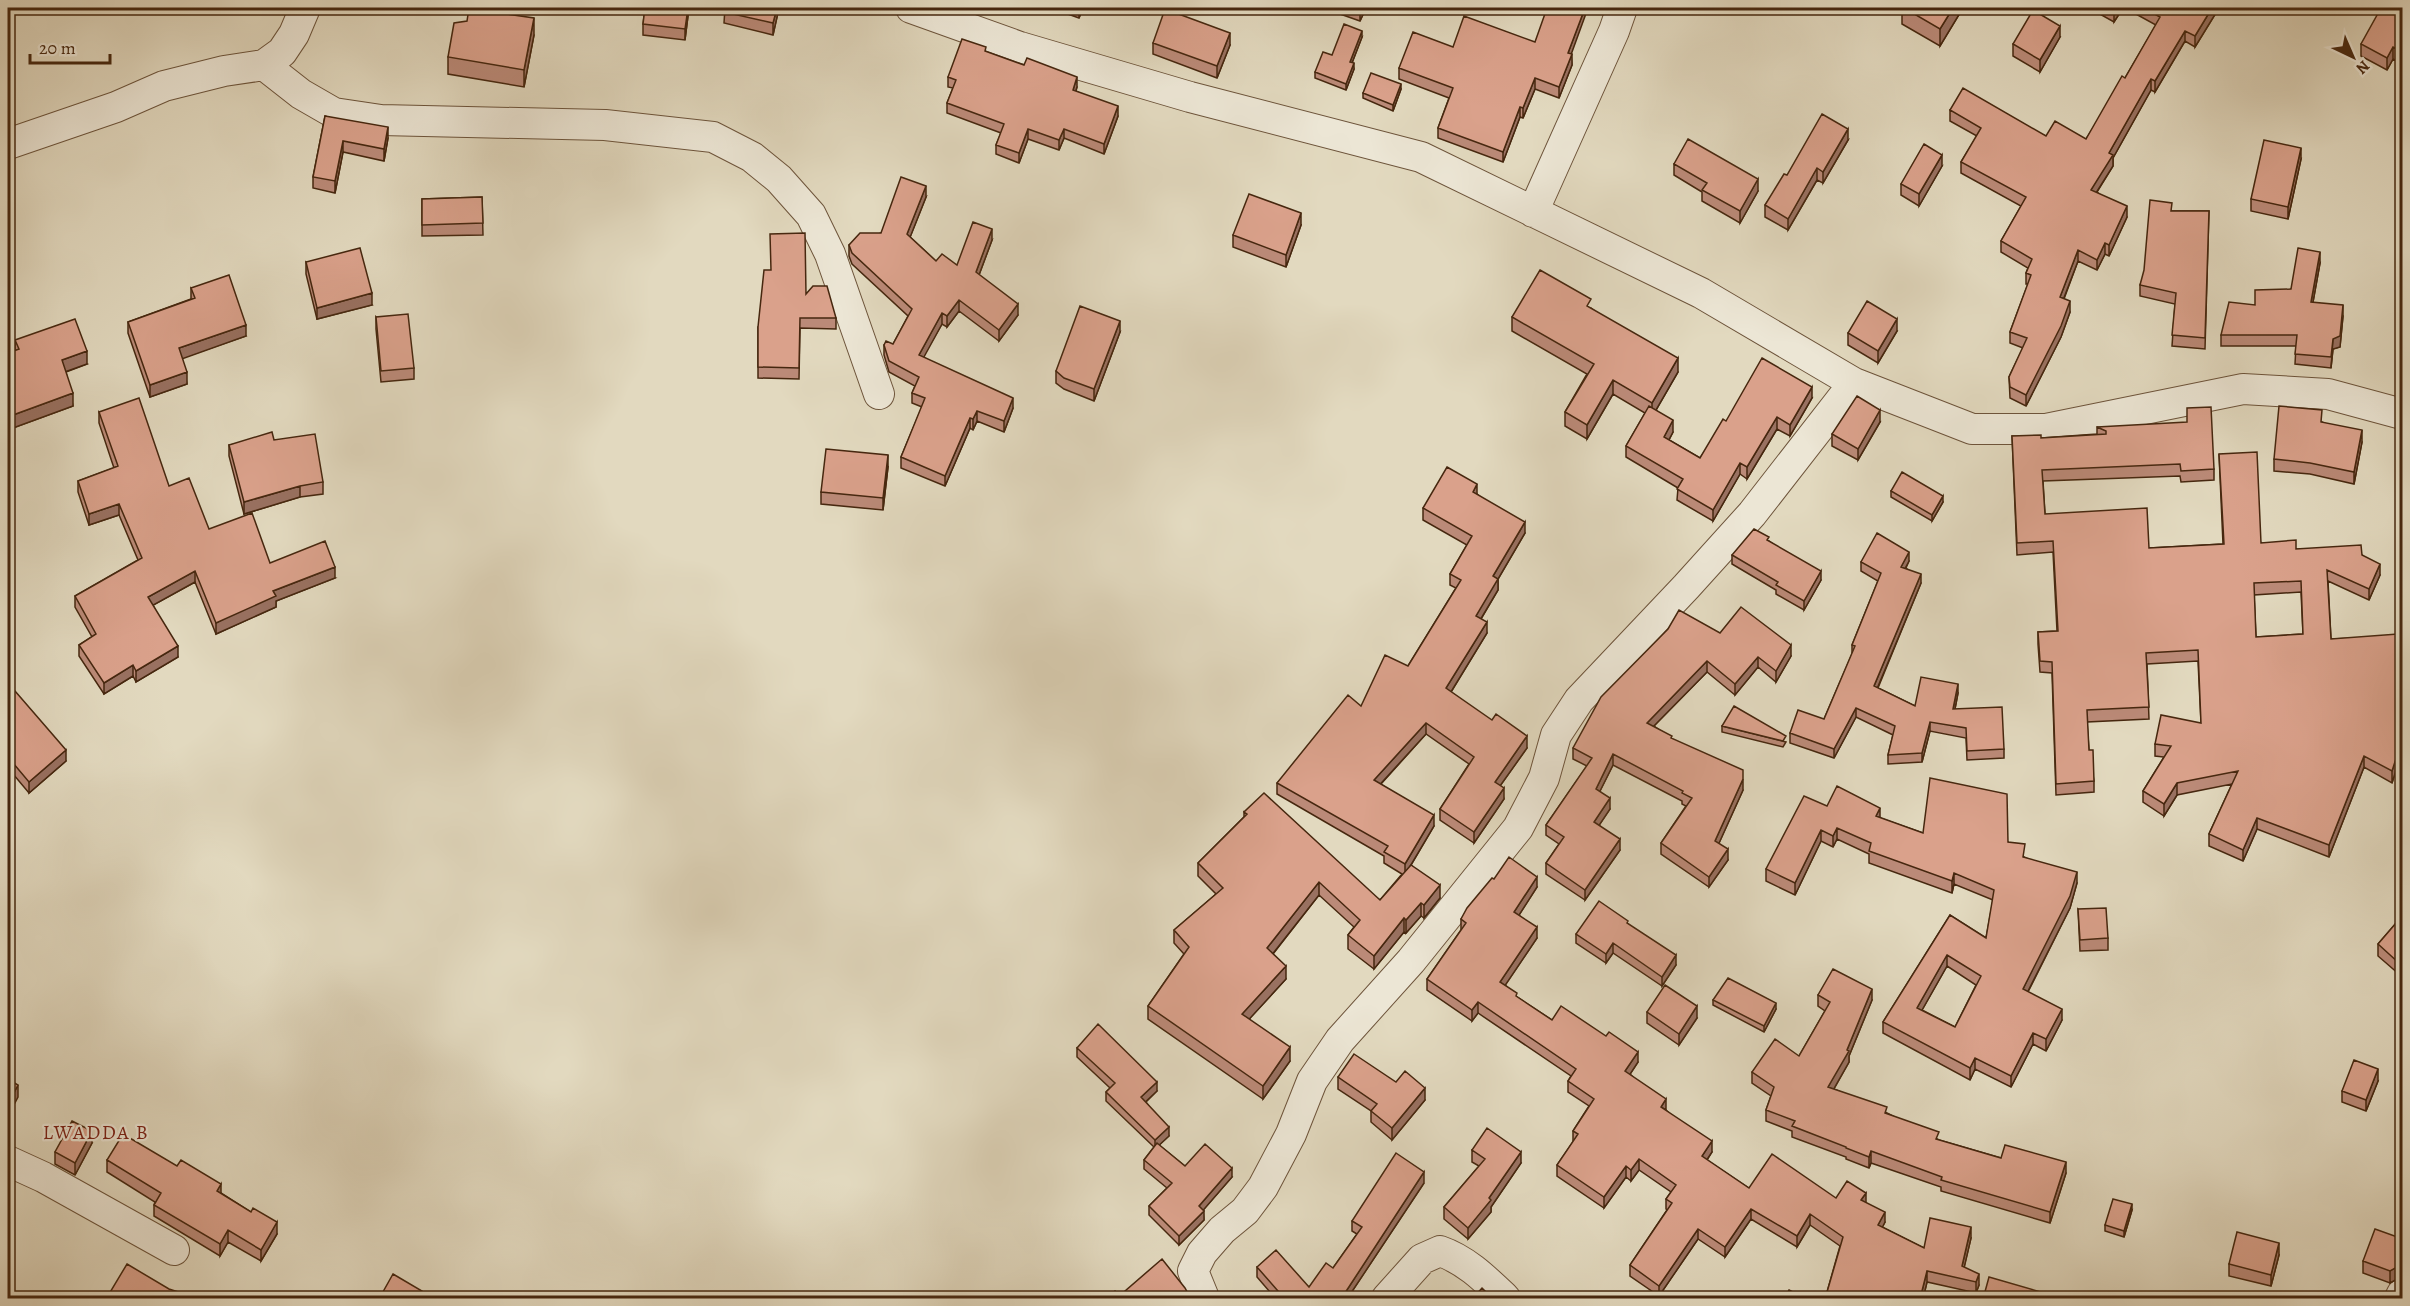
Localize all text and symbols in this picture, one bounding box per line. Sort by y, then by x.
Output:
scale bar [30,27,110,65]
north arrow [2323,27,2383,87]
text: 20 m [39,36,76,60]
text: N [2351,55,2375,79]
district label: LWADDA B [43,1119,149,1146]

